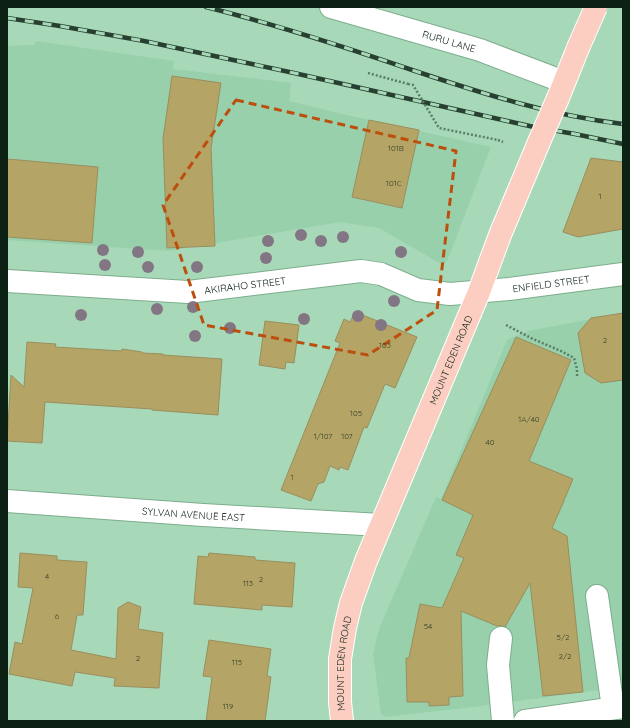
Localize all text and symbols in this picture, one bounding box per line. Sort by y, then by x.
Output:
street label: RURU LANE [421,28,478,56]
house number: 101B [388,143,404,153]
house number: 101C [386,178,402,188]
house number: 1 [599,191,602,201]
street label: ENFIELD STREET [512,272,591,295]
street label: AKIRAHO STREET [204,274,287,297]
street label: MOUNT EDEN ROAD [426,313,475,407]
house number: 2 [603,335,608,345]
house number: 103 [379,340,391,350]
house number: 105 [350,408,362,418]
house number: 1A/40 [518,414,540,424]
house number: 1/107 [314,431,332,441]
house number: 107 [341,431,353,441]
house number: 40 [486,437,495,447]
house number: 1 [291,472,294,482]
street label: SYLVAN AVENUE EAST [142,505,245,524]
house number: 4 [45,571,49,581]
house number: 2 [259,574,264,584]
house number: 113 [243,578,253,588]
house number: 6 [55,611,60,621]
street label: MOUNT EDEN ROAD [334,615,355,712]
house number: 54 [424,621,432,631]
house number: 5/2 [557,632,570,642]
house number: 2/2 [558,651,572,661]
house number: 2 [136,653,141,663]
house number: 115 [232,657,242,667]
house number: 119 [223,701,234,711]

